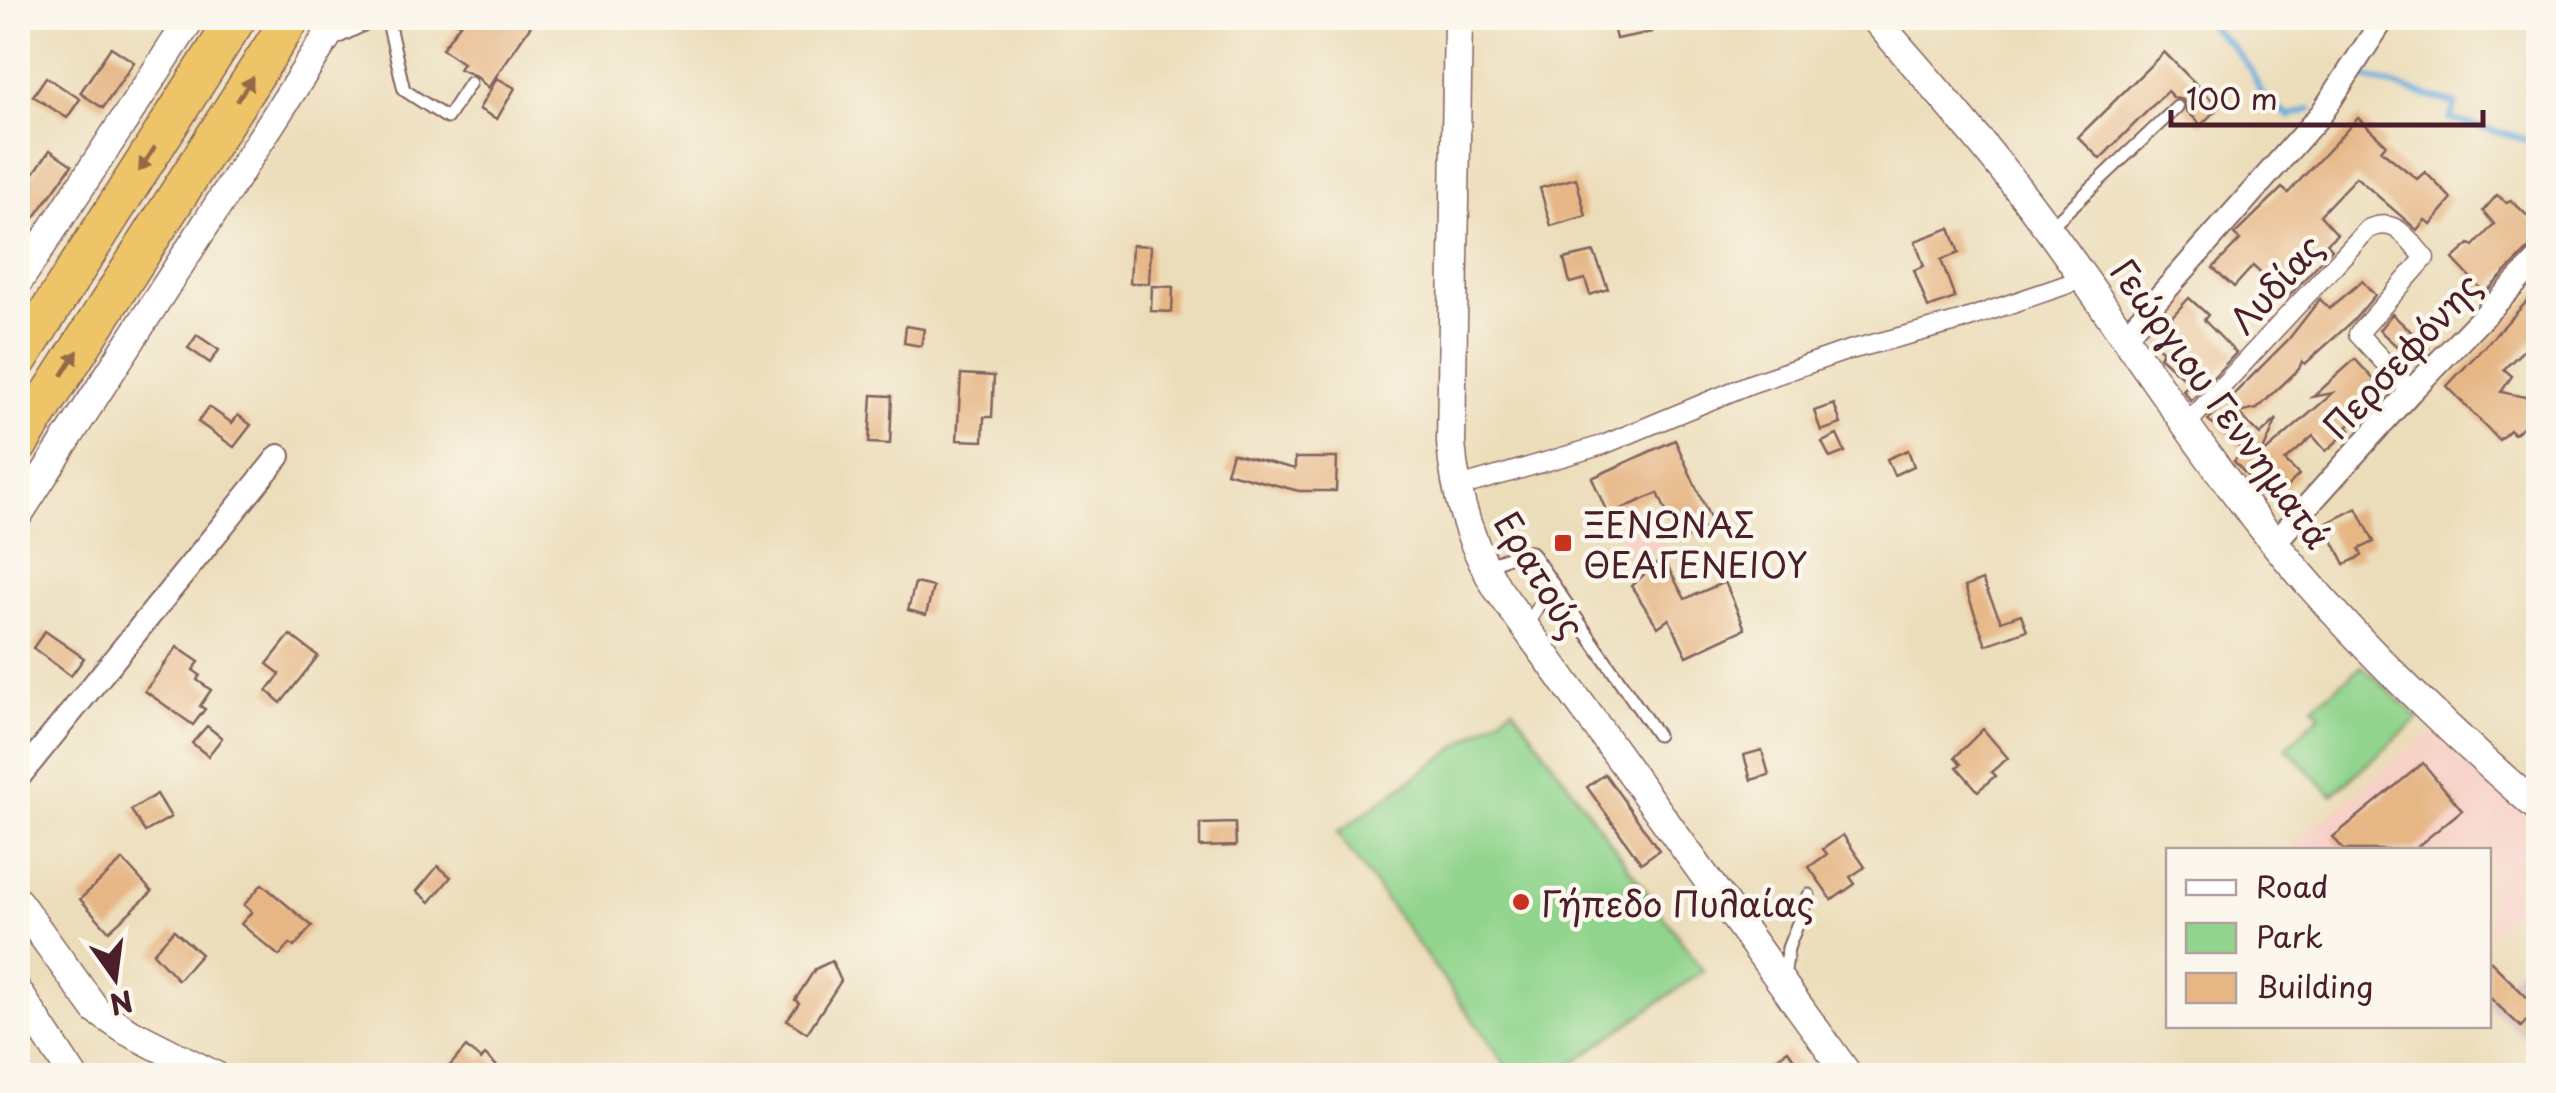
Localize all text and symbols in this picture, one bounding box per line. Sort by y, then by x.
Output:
scale bar [2171,65,2484,127]
text: 100 m [2186,75,2278,120]
one-way arrow [236,76,254,103]
one-way arrow [138,145,156,172]
street label: Λυδίας [2216,221,2334,345]
street label: Γεώργιου Γεννηματά [2099,247,2345,559]
street label: Περσεφόνης [2310,260,2492,450]
one-way arrow [61,349,79,377]
place label: ΞΕΝΩΝΑΣ ΘΕΑΓΕΝΕΙΟΥ [1583,497,1808,590]
street label: Ερατούς [1482,501,1600,647]
marker: ΞΕΝΩΝΑΣ ΘΕΑΓΕΝΕΙΟΥ [1552,532,1574,554]
legend [2166,848,2491,1028]
text: Road [2256,863,2329,908]
place label: Γήπεδο Πυλαίας [1541,876,1815,929]
marker: Γήπεδο Πυλαίας [1510,891,1532,913]
text: Park [2256,913,2323,958]
north arrow [65,928,165,1028]
text: Building [2256,963,2373,1008]
text: N [105,980,137,1027]

